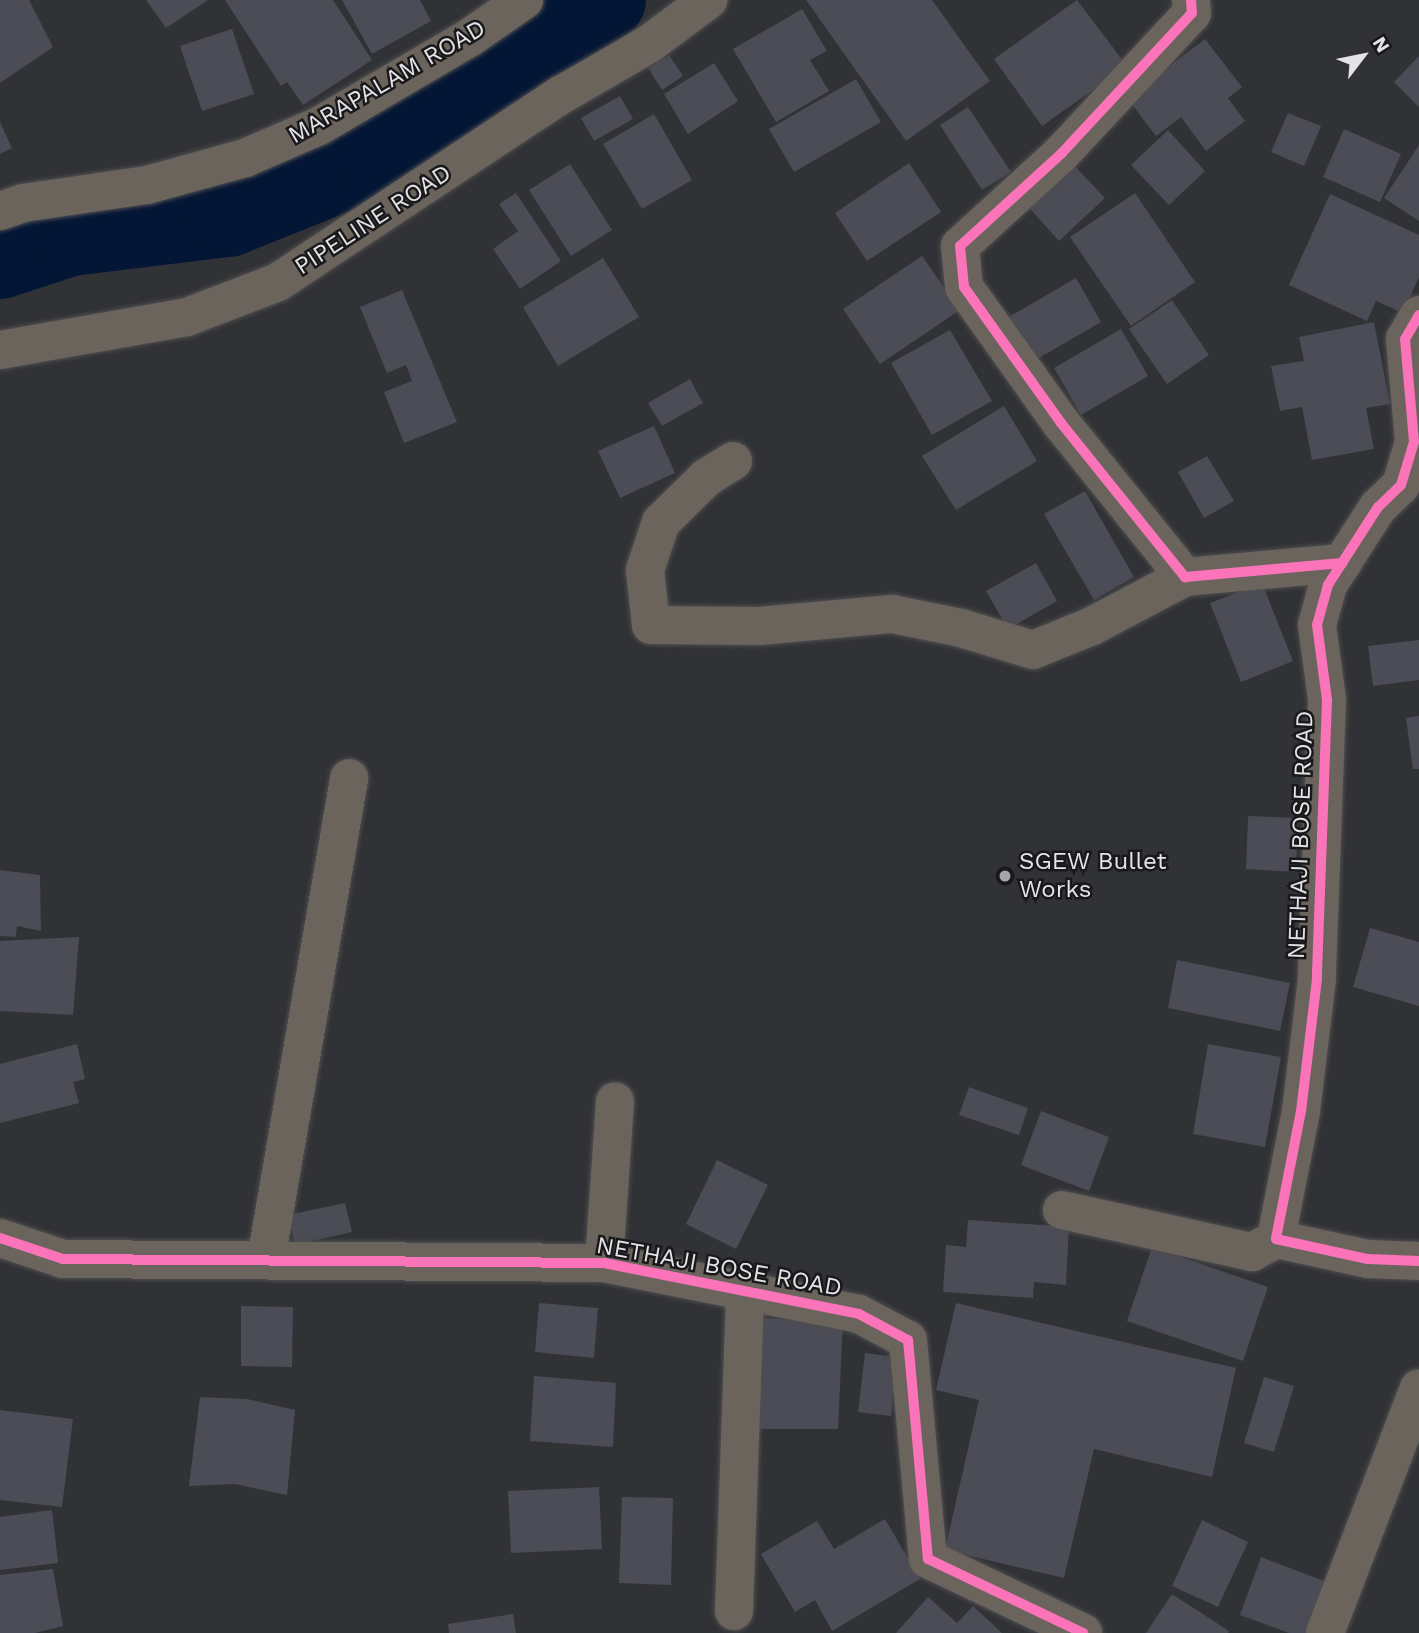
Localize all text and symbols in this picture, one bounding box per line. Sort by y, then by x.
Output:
street label: MARAPALAM ROAD [283,14,491,150]
north arrow [1328,21,1398,91]
text: N [1368,33,1395,57]
street label: PIPELINE ROAD [289,159,457,281]
street label: NETHAJI BOSE ROAD [1282,710,1320,960]
place label: SGEW Bullet Works [1019,848,1167,904]
marker: SGEW Bullet Works [997,868,1013,884]
street label: NETHAJI BOSE ROAD [594,1231,844,1303]

